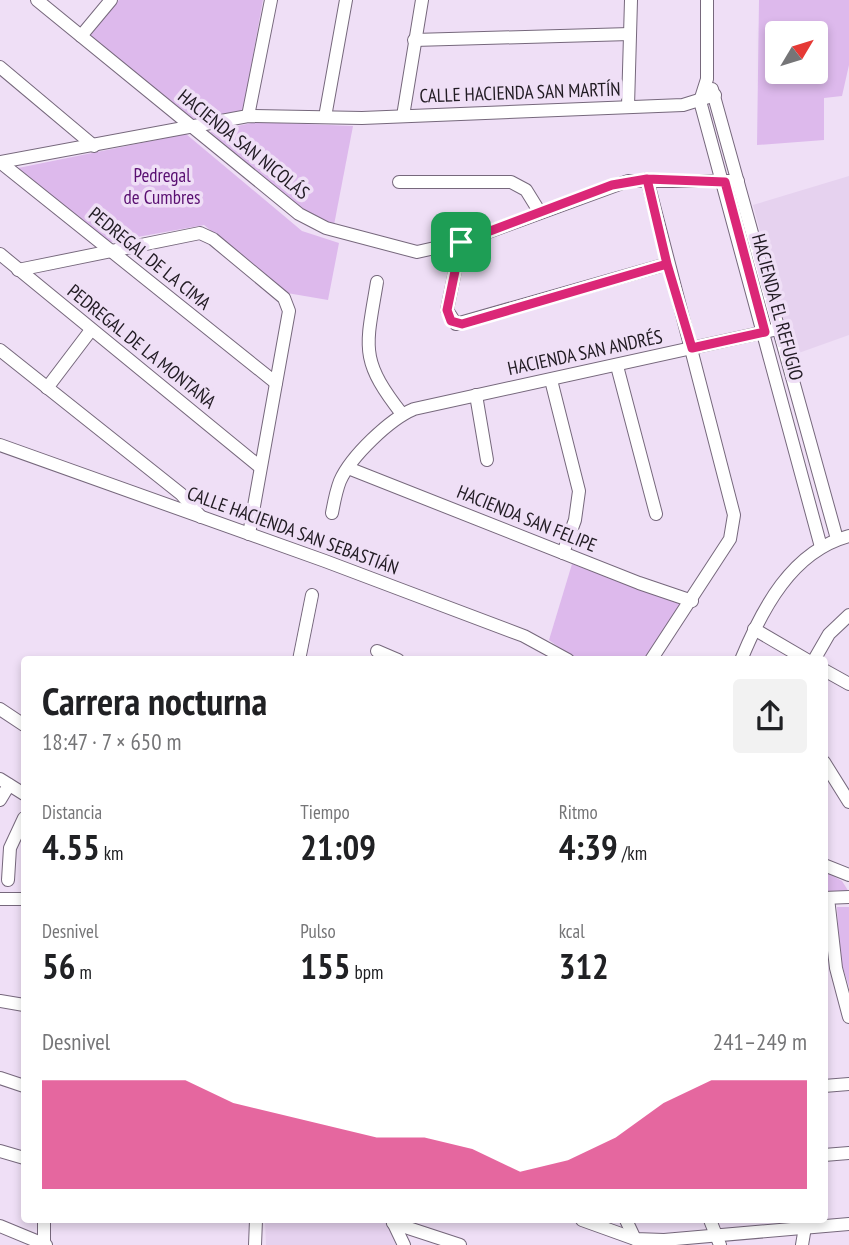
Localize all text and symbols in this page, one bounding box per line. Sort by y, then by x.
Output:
north arrow [765,21,828,84]
map controls [765,21,828,84]
street label: CALLE HACIENDA SAN MARTÍN [419,76,621,108]
street label: HACIENDA SAN NICOLÁS [173,84,315,204]
park label: Pedregal de Cumbres [124,163,200,209]
street label: PEDREGAL DE LA CIMA [84,201,216,315]
pin [431,212,491,272]
icon: arrive [442,223,480,261]
street label: HACIENDA EL REFUGIO [747,231,809,383]
street label: PEDREGAL DE LA MONTAÑA [63,279,221,413]
street label: HACIENDA SAN ANDRÉS [505,324,665,380]
street label: HACIENDA SAN FELIPE [454,479,600,557]
street label: CALLE HACIENDA SAN SEBASTIÁN [184,481,402,579]
text: Carrera nocturna [42,676,267,725]
button: share [733,679,807,753]
text: 18:47 · 7 × 650 m [42,727,181,756]
text: Distancia [42,800,102,824]
text: Tiempo [300,800,350,824]
text: Ritmo [559,800,598,824]
text: 4.55 [42,824,100,870]
text: 21:09 [300,824,376,870]
text: 4:39 [559,824,618,870]
text: km [100,841,123,865]
text: /km [618,841,647,865]
text: Desnivel [42,919,98,943]
text: Pulso [300,919,336,943]
text: kcal [559,919,585,943]
text: 56 [42,943,75,989]
text: 155 [300,943,351,989]
text: 312 [559,943,609,989]
text: m [75,960,92,984]
text: bpm [351,960,383,984]
text: Desnivel [42,1027,110,1056]
text: 241–249 m [713,1027,807,1056]

